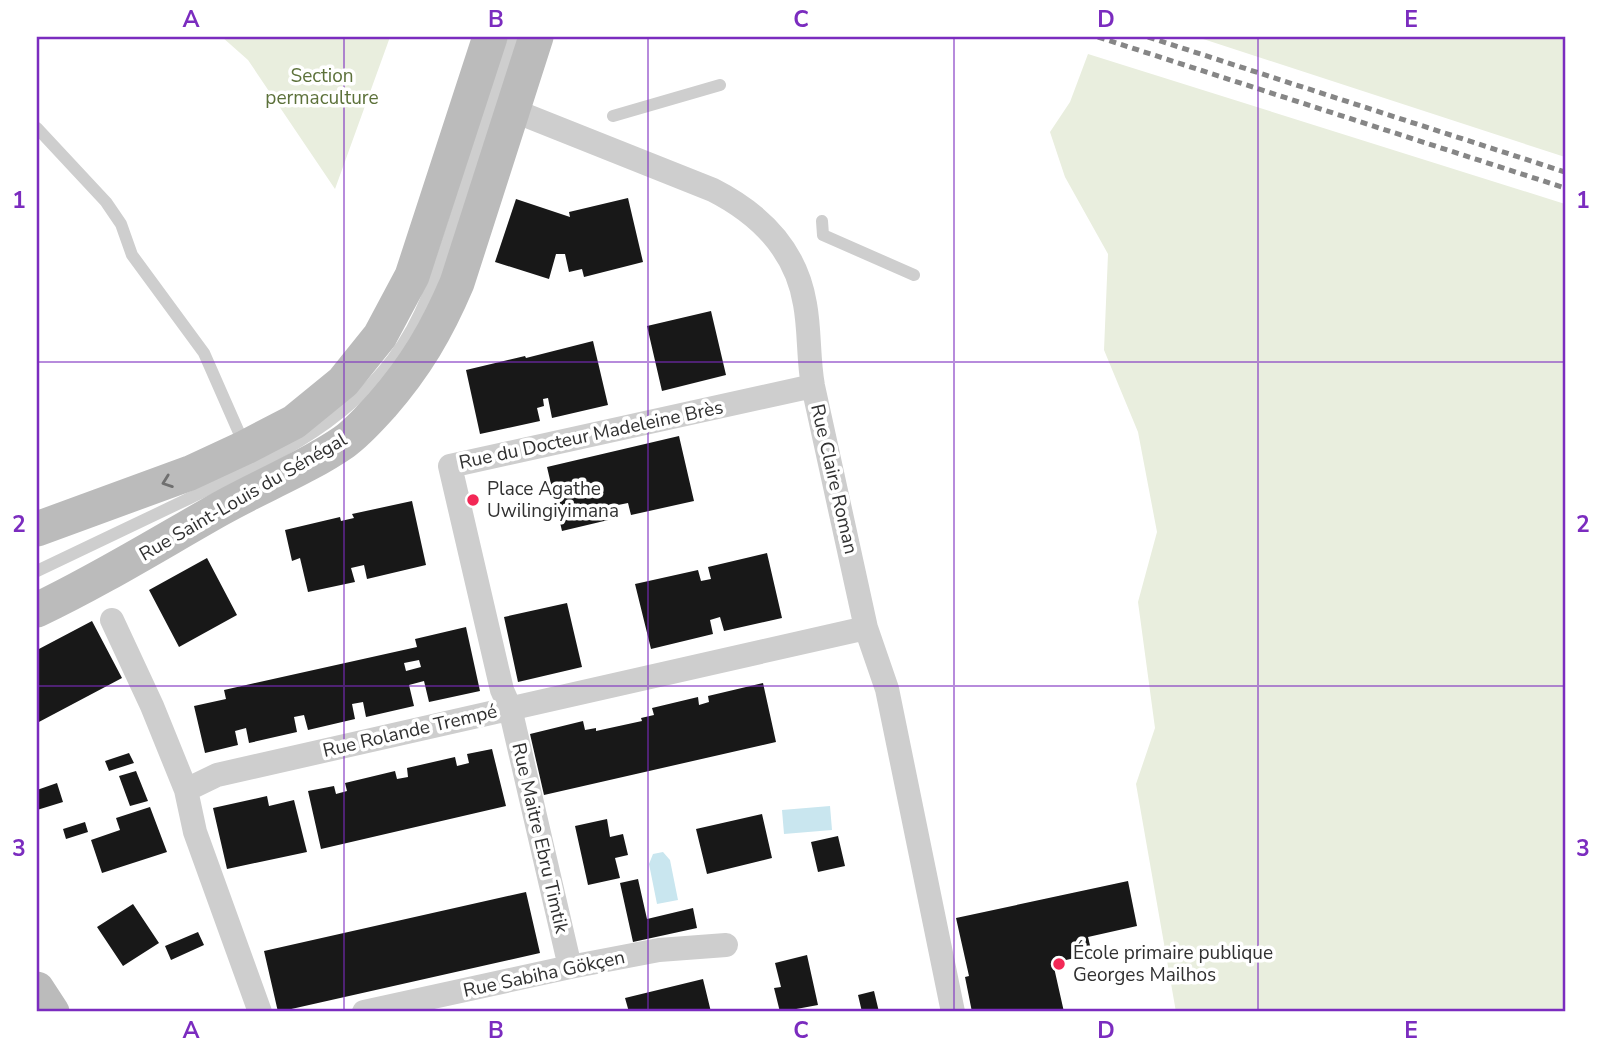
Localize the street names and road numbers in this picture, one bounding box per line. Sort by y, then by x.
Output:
street label: Rue du Docteur Madeleine Brès [456,394,726,476]
street label: Rue Claire Roman [804,401,864,557]
street label: Rue Saint-Louis du Sénégal [134,427,352,567]
street label: Rue Rolande Trempé [320,698,500,764]
street label: Rue Maitre Ebru Timtik [505,740,575,936]
street label: Rue Sabiha Gökçen [461,944,627,1004]

